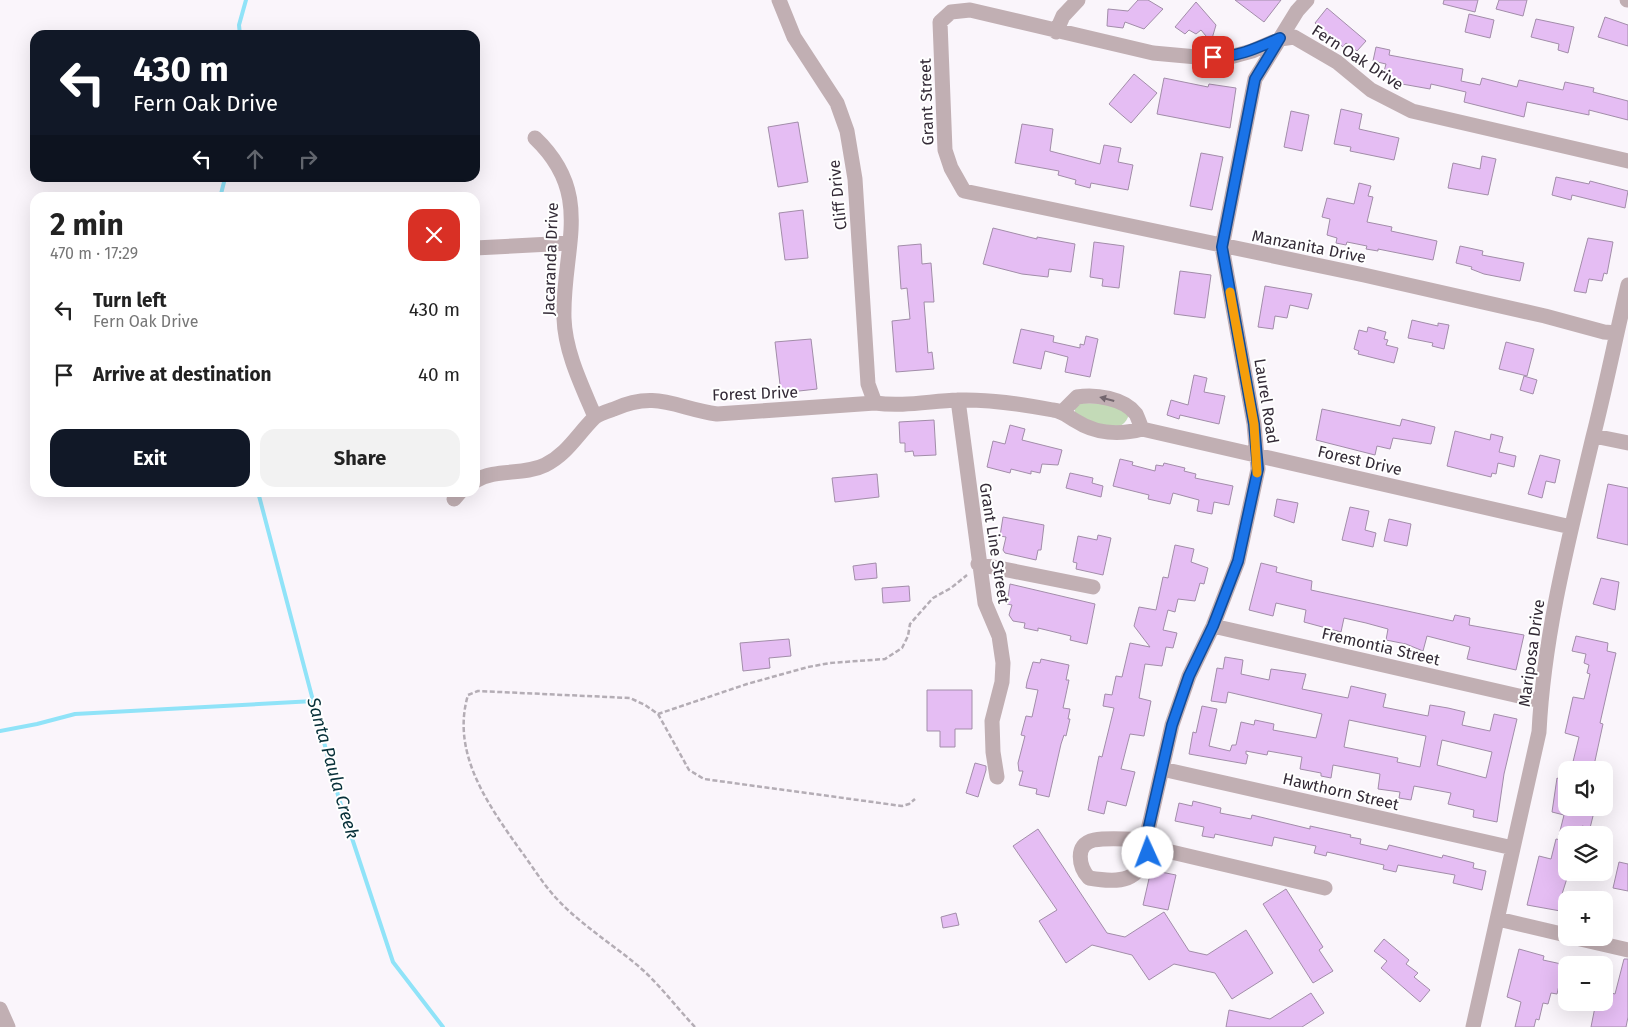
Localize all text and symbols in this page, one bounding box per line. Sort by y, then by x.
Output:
street label: Fern Oak Drive [1308,21,1407,94]
pin [1192,36,1234,78]
icon: arrive [1199,43,1227,71]
text: 430 m [133,48,229,90]
icon: left [50,50,115,115]
street label: Grant Street [915,58,938,146]
text: Fern Oak Drive [133,90,278,117]
icon: left [188,145,216,173]
icon: ahead [241,145,269,173]
icon: right [294,145,322,173]
street label: Cliff Drive [824,159,851,231]
street label: Jacaranda Drive [539,202,562,316]
text: 2 min [50,207,124,243]
button: close [408,209,460,261]
street label: Manzanita Drive [1250,226,1368,267]
text: 470 m · 17:29 [50,244,138,263]
text: Turn left [93,289,167,312]
icon: left [50,296,78,324]
text: 430 m [409,298,460,321]
text: Fern Oak Drive [93,312,198,331]
street label: Laurel Road [1250,357,1283,445]
icon: arrive [50,361,78,389]
text: Arrive at destination [93,363,272,386]
text: 40 m [418,363,460,386]
street label: Forest Drive [712,383,798,404]
one-way arrow [1100,395,1115,403]
button: Exit [50,429,250,487]
button: Share [260,429,460,487]
street label: Forest Drive [1316,442,1404,479]
street label: Grant Line Street [976,481,1013,605]
street label: Mariposa Drive [1515,598,1548,708]
street label: Fremontia Street [1320,624,1442,669]
water label: Santa Paula Creek [302,694,364,841]
map controls [1558,761,1613,1011]
button: sound [1558,761,1613,816]
street label: Hawthorn Street [1281,769,1401,814]
position arrow [1121,826,1173,878]
button: layers [1558,826,1613,881]
button: + [1558,891,1613,946]
button: − [1558,956,1613,1011]

